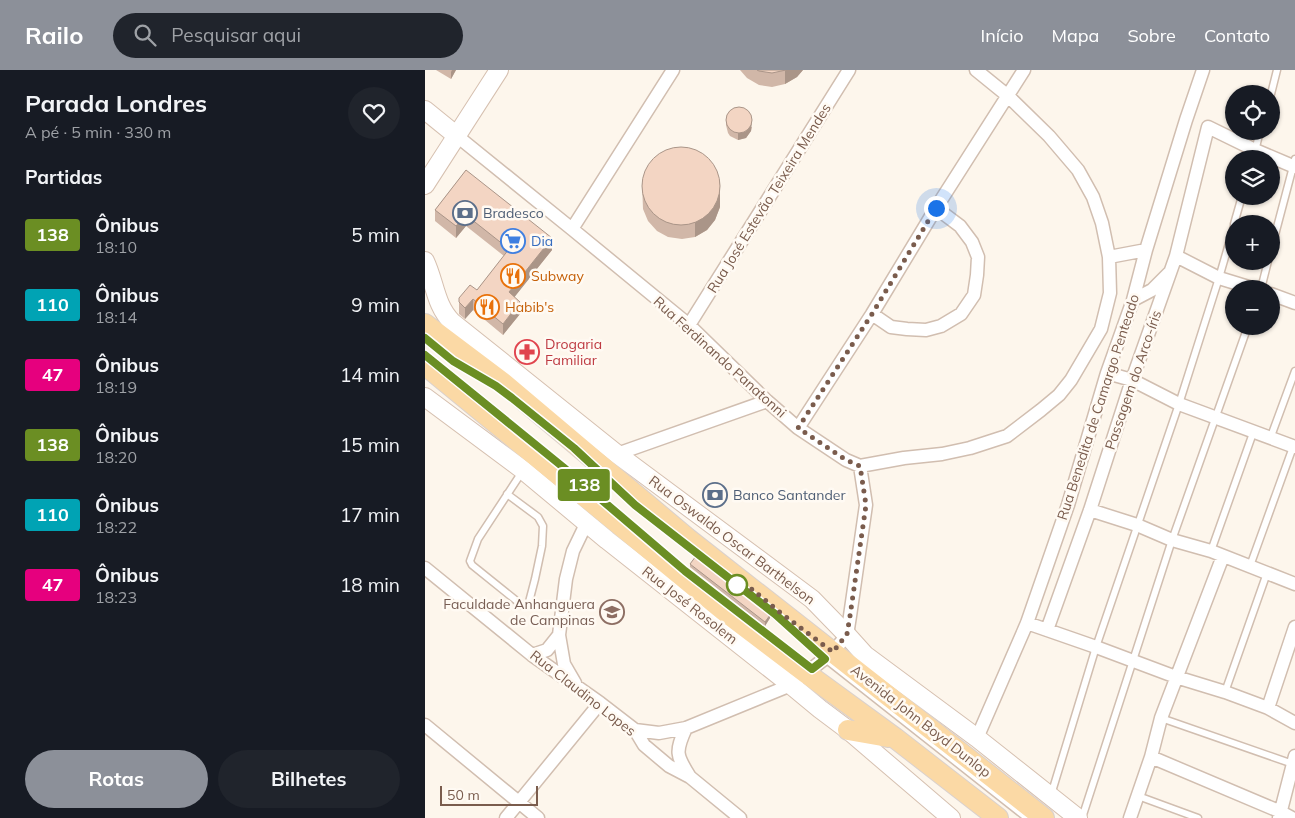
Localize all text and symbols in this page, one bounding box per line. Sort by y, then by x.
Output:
search box [113,13,463,58]
text: Railo [25,20,83,50]
icon: search [131,21,159,49]
text: Pesquisar aqui [171,23,301,47]
text: Início [981,24,1024,47]
text: Mapa [1052,24,1099,47]
text: Sobre [1127,24,1176,47]
text: Contato [1204,24,1270,47]
map controls [1225,85,1280,335]
button: locate [1225,85,1280,140]
button: heart [348,87,400,139]
text: Parada Londres [25,88,207,118]
street label: Rua José Estevão Teixeira Mendes [703,100,835,296]
text: A pé · 5 min · 330 m [25,122,171,142]
button: layers [1225,150,1280,205]
text: Partidas [25,165,102,189]
your location [924,196,949,221]
bank icon: Bradesco [452,200,478,226]
place label: Bradesco [483,204,544,222]
text: Ônibus [95,213,159,237]
button: + [1225,215,1280,270]
text: 138 [36,223,69,246]
text: 5 min [351,223,400,247]
supermarket icon: Dia [500,228,526,254]
place label: Dia [531,232,553,250]
text: 18:10 [95,237,137,257]
restaurant icon: Subway [500,263,526,289]
place label: Subway [531,267,584,285]
button: − [1225,280,1280,335]
text: Ônibus [95,283,159,307]
street label: Rua Ferdinando Panatonni [650,292,790,422]
street label: Rua Benedita de Camargo Penteado [1053,292,1143,522]
text: 110 [36,293,69,316]
text: 9 min [351,293,400,317]
restaurant icon: Habib's [474,294,500,320]
place label: Habib's [505,298,554,316]
text: 18:14 [95,307,137,327]
street label: Passagem do Arco-íris [1101,308,1165,452]
place label: Drogaria Familiar [545,335,602,369]
pharmacy icon: Drogaria Familiar [514,339,540,365]
text: Ônibus [95,353,159,377]
text: 47 [42,363,63,386]
text: 14 min [340,363,400,387]
text: 18:19 [95,377,137,397]
text: Ônibus [95,423,159,447]
text: 138 [36,433,69,456]
text: 15 min [340,433,400,457]
text: 18:20 [95,447,137,467]
line badge: 138 [555,469,613,501]
street label: Rua Oswaldo Oscar Barthelson [645,472,819,608]
text: 138 [568,473,600,496]
bank icon: Banco Santander [702,482,728,508]
place label: Banco Santander [733,486,846,504]
text: Ônibus [95,493,159,517]
text: 110 [36,503,69,526]
text: 17 min [340,503,400,527]
text: 18:22 [95,517,137,537]
street label: Rua José Rosolem [639,562,741,648]
text: Ônibus [95,563,159,587]
text: 47 [42,573,63,596]
text: 18 min [340,573,400,597]
unlabelled marker [726,574,748,596]
text: 18:23 [95,587,137,607]
place label: Faculdade Anhanguera de Campinas [443,595,595,629]
school or university icon: Faculdade Anhanguera de Campinas [599,599,625,625]
street label: Rua Claudino Lopes [527,646,640,740]
street label: Avenida John Boyd Dunlop [847,661,995,781]
button: Rotas [25,750,208,808]
button: Bilhetes [218,750,400,808]
scale bar [440,783,537,806]
text: 50 m [447,786,480,804]

